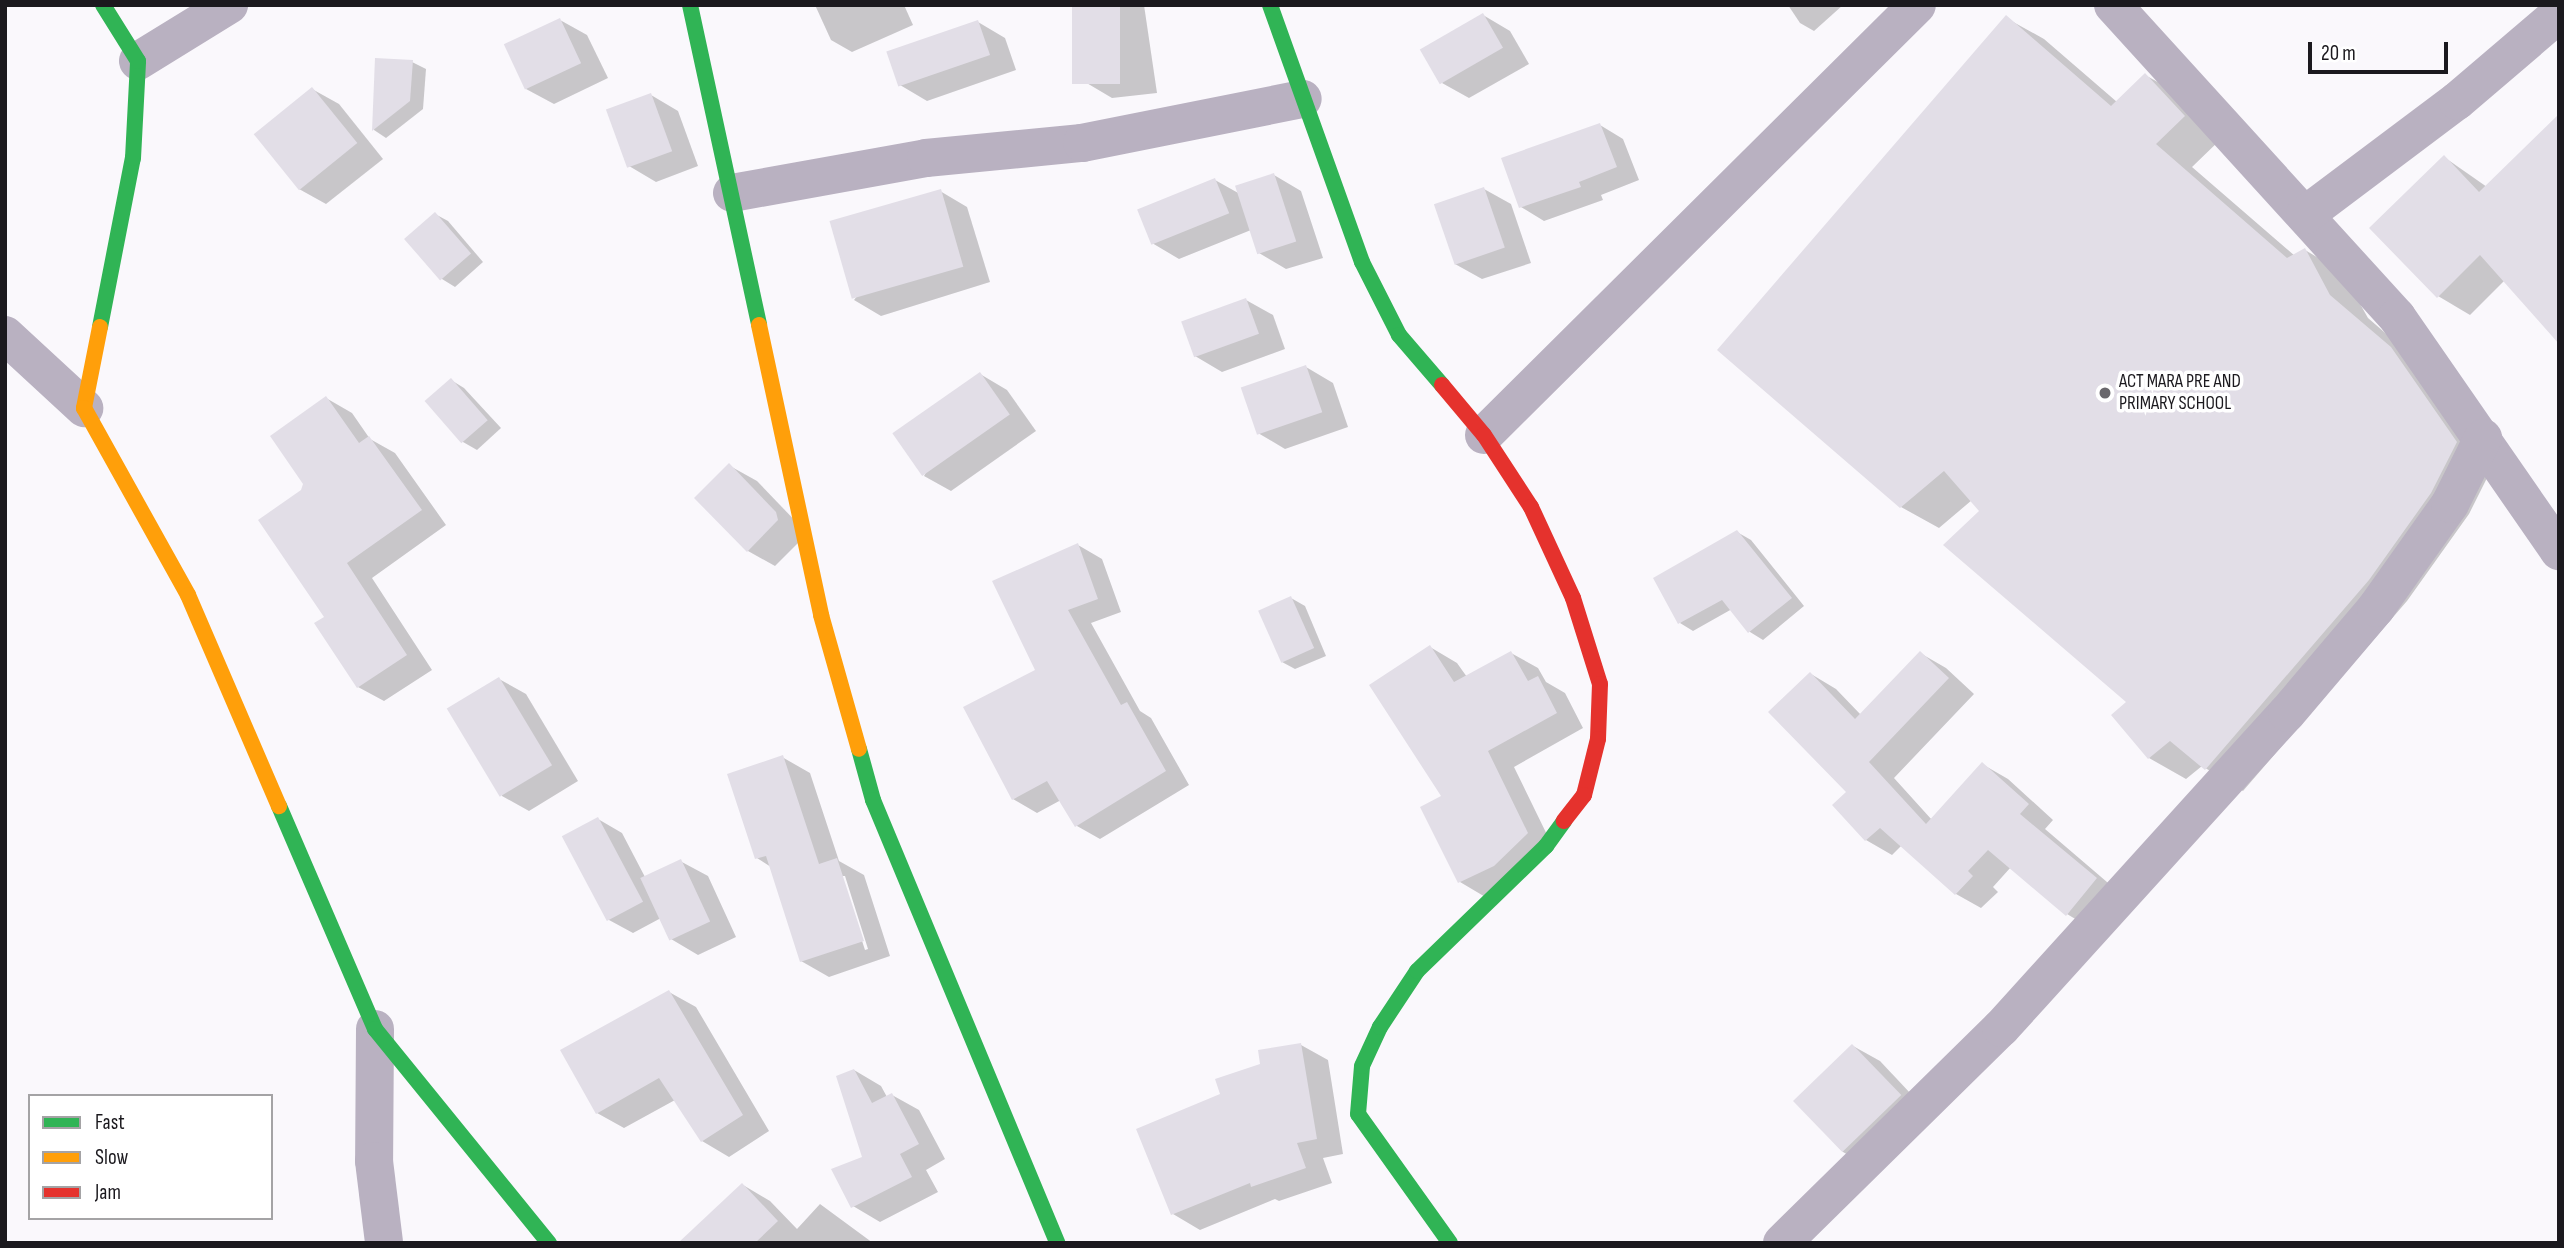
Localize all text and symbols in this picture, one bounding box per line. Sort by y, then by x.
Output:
scale bar [2312,28,2452,72]
text: 20 m [2321,41,2356,66]
place label: ACT MARA PRE AND PRIMARY SCHOOL [2119,371,2241,415]
marker: ACT MARA PRE AND PRIMARY SCHOOL [2097,385,2113,401]
legend [28,1094,273,1220]
text: Fast [95,1110,125,1135]
text: Slow [95,1145,128,1170]
text: Jam [95,1180,121,1205]

